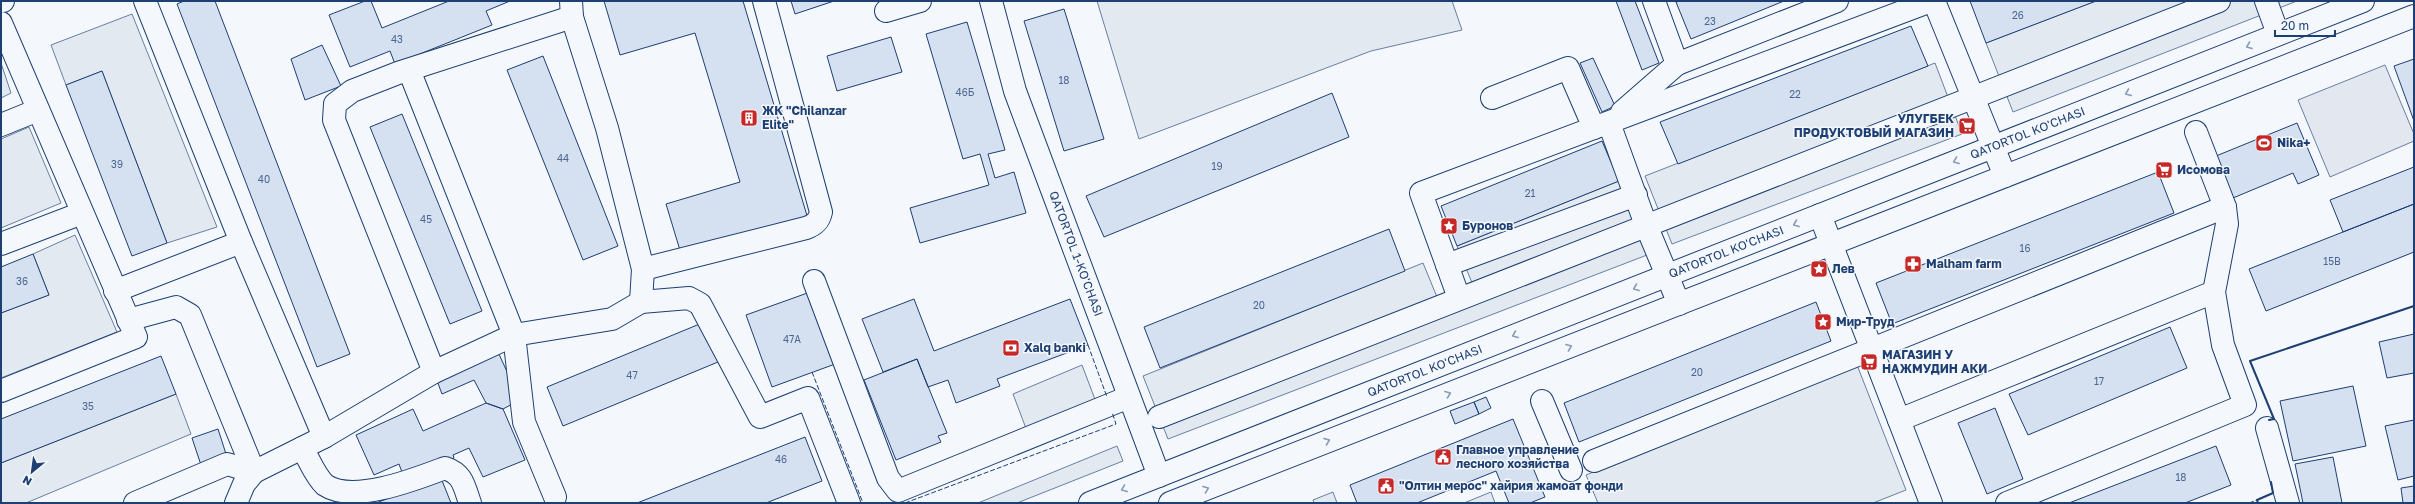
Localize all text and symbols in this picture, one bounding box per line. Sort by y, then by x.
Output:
house number: 26 [2012,9,2024,21]
scale bar [2275,12,2335,38]
house number: 23 [1704,15,1716,27]
text: 20 m [2281,18,2309,33]
house number: 43 [391,33,403,45]
one-way arrow [2245,41,2252,49]
house number: 18 [1059,74,1069,86]
house number: 46Б [956,86,975,98]
house number: 22 [1789,88,1801,100]
one-way arrow [2124,89,2131,97]
place label: ЖК "Chilanzar Elite" [762,103,847,132]
street label: QATORTOL KO'CHASI [1968,103,2087,162]
building icon: ЖК "Chilanzar Elite" [739,108,759,128]
place label: УЛУГБЕК ПРОДУКТОВЫЙ МАГАЗИН [1794,111,1954,140]
supermarket icon: УЛУГБЕК ПРОДУКТОВЫЙ МАГАЗИН [1957,116,1977,136]
sports icon: Nika+ [2254,133,2274,153]
place label: Nika+ [2277,135,2310,150]
house number: 44 [557,152,569,164]
one-way arrow [1953,157,1960,165]
house number: 39 [111,158,123,170]
house number: 19 [1212,160,1222,172]
supermarket icon: Исомова [2154,160,2174,180]
place label: Исомова [2177,162,2230,177]
house number: 40 [258,173,270,185]
house number: 21 [1525,187,1535,199]
street label: QATORTOL 1-KO'CHASI [1046,189,1107,318]
house number: 45 [420,213,432,225]
place icon: Буронов [1439,216,1459,236]
place label: Буронов [1462,218,1513,233]
one-way arrow [1793,220,1800,228]
street label: QATORTOL KO'CHASI [1666,222,1786,281]
house number: 16 [2020,242,2030,254]
pharmacy icon: Malham farm [1903,254,1923,274]
house number: 15B [2323,255,2341,267]
place label: Malham farm [1926,256,2002,271]
place icon: Лев [1809,259,1829,279]
place label: Лев [1832,261,1855,276]
house number: 36 [16,275,28,287]
one-way arrow [1633,283,1640,291]
house number: 20 [1253,299,1265,311]
place icon: Мир-Труд [1813,312,1833,332]
place label: Мир-Труд [1836,314,1895,329]
one-way arrow [1512,331,1519,339]
house number: 47A [783,333,801,345]
bank icon: Xalq banki [1001,338,1021,358]
place label: Xalq banki [1024,340,1086,355]
street label: QATORTOL KO'CHASI [1365,341,1484,400]
one-way arrow [1566,343,1573,351]
place label: МАГАЗИН У НАЖМУДИН АКИ [1882,347,1987,376]
supermarket icon: МАГАЗИН У НАЖМУДИН АКИ [1859,352,1879,372]
house number: 20 [1691,366,1703,378]
house number: 47 [626,369,638,381]
house number: 17 [2094,375,2104,387]
one-way arrow [1445,391,1452,399]
house number: 35 [82,400,94,412]
one-way arrow [1324,438,1331,446]
place label: Главное управление лесного хозяйства [1456,442,1579,471]
public building icon: Главное управление лесного хозяйства [1433,447,1453,467]
north arrow [12,452,52,492]
house number: 46 [775,453,787,465]
house number: 18 [2176,471,2186,483]
text: N [20,473,34,489]
public building icon: "Олтин мерос" хайрия жамоат фонди [1376,476,1396,496]
place label: "Олтин мерос" хайрия жамоат фонди [1399,478,1623,493]
one-way arrow [1121,485,1128,493]
one-way arrow [1202,485,1209,493]

